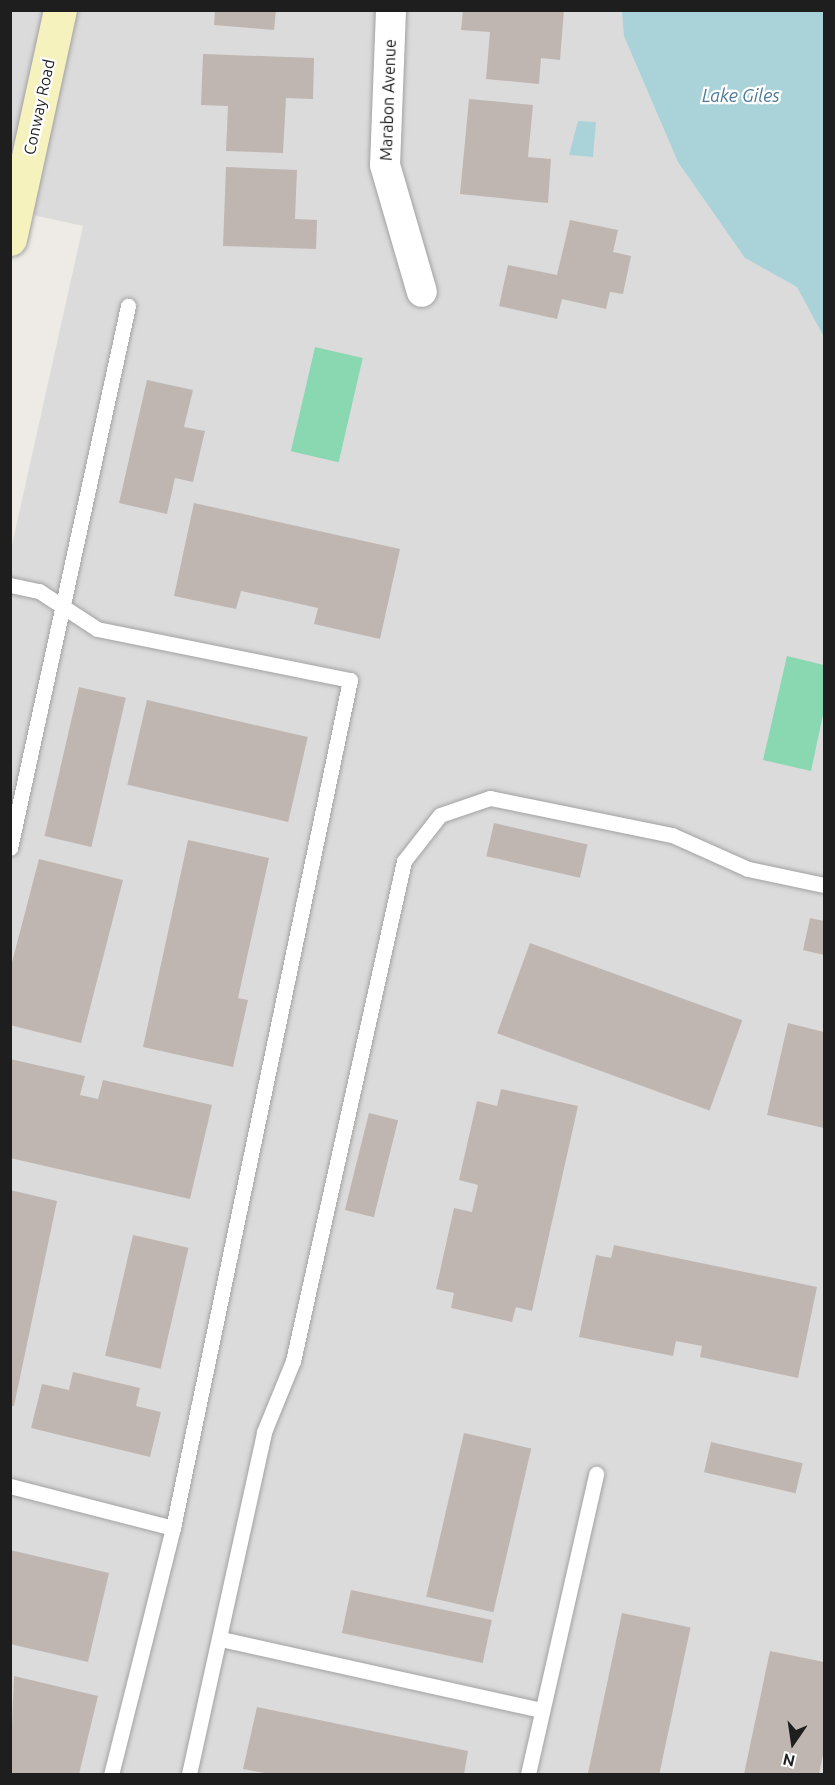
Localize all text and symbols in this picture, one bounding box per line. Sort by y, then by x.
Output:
street label: Marabon Avenue [376,39,400,161]
street label: Conway Road [20,57,58,157]
water label: Lake Giles [702,84,780,106]
north arrow [763,1713,823,1773]
text: N [781,1750,797,1771]

